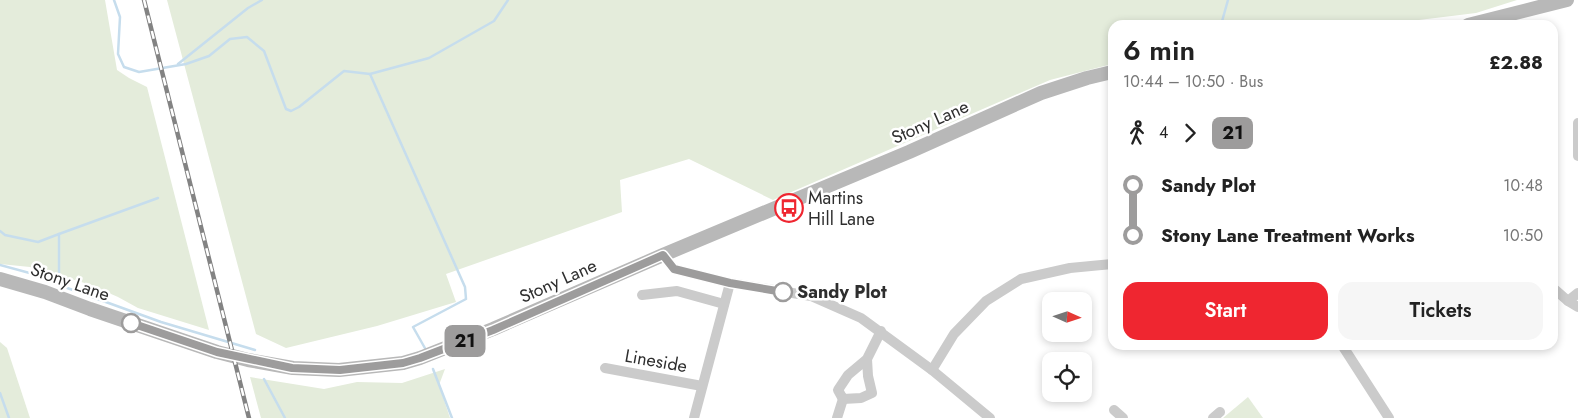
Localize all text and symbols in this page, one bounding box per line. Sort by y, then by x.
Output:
text: 6 min [1123,30,1195,71]
text: £2.88 [1489,49,1543,76]
text: 10:44 – 10:50 · Bus [1123,70,1263,93]
street label: Stony Lane [887,93,973,151]
icon: walk [1123,119,1151,147]
icon: forward [1176,119,1204,147]
text: 21 [1222,120,1243,146]
text: 4 [1159,121,1168,144]
text: Sandy Plot [1161,172,1256,199]
text: 10:48 [1503,174,1543,197]
place label: Martins Hill Lane [808,185,875,232]
bus stop icon: Martins Hill Lane [774,193,804,223]
text: Stony Lane Treatment Works [1161,222,1415,249]
text: 10:50 [1503,224,1543,247]
street label: Stony Lane [515,252,601,310]
street label: Stony Lane [27,256,113,308]
place label: Sandy Plot [797,279,887,305]
marker: Sandy Plot [773,282,793,302]
button: Start [1123,282,1328,340]
button: Tickets [1338,282,1543,340]
north arrow [1042,292,1092,342]
map controls [1042,292,1092,402]
unlabelled marker [121,313,141,333]
line badge: 21 [442,325,488,357]
text: 21 [455,328,475,354]
street label: Lineside [623,343,689,379]
button: locate [1042,352,1092,402]

